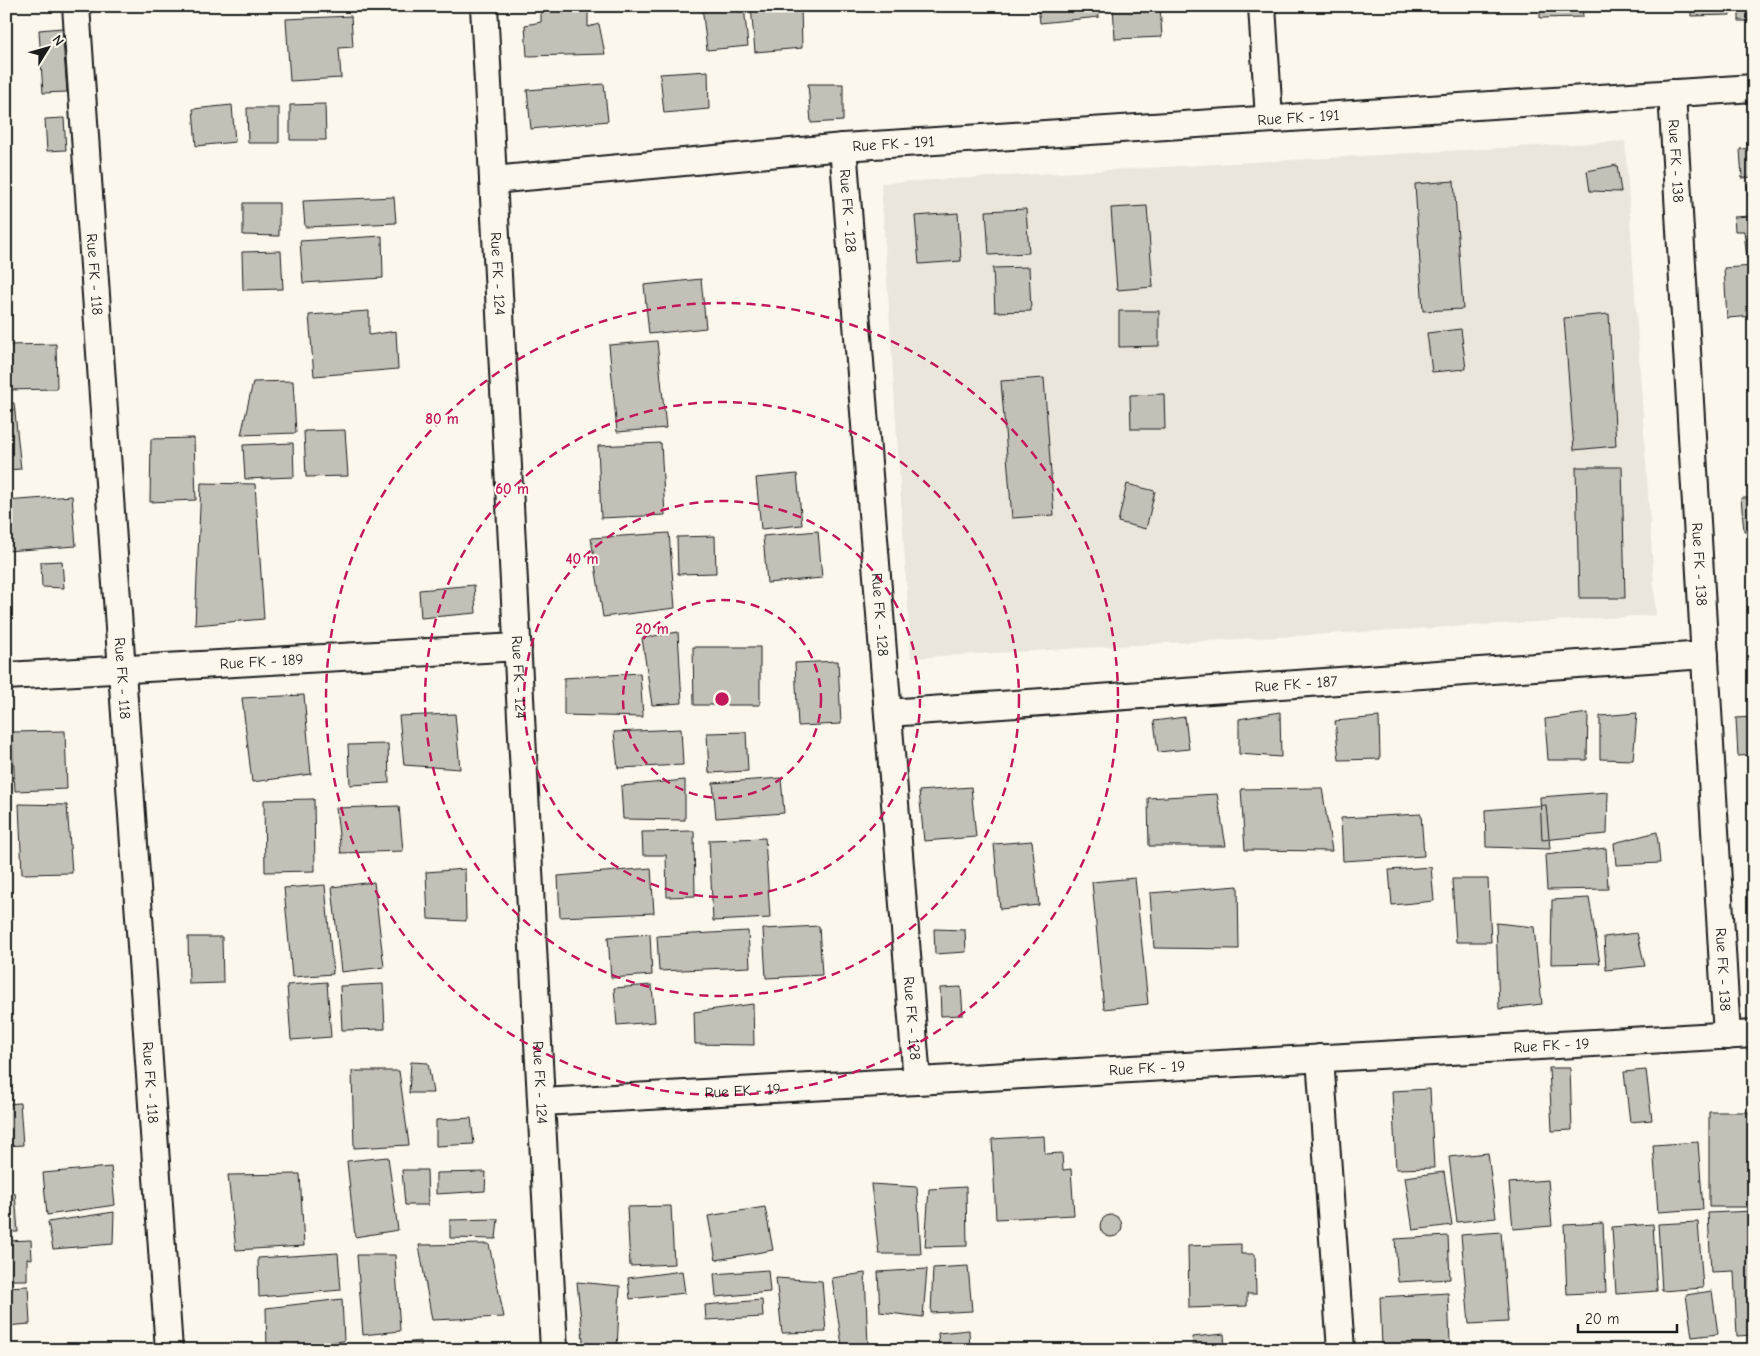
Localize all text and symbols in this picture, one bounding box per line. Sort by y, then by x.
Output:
north arrow [22,22,72,72]
text: N [48,32,68,49]
street label: Rue FK - 191 [1257,106,1340,129]
street label: Rue FK - 138 [1665,119,1687,203]
street label: Rue FK - 191 [852,132,935,155]
street label: Rue FK - 128 [836,168,860,253]
street label: Rue FK - 124 [487,232,509,316]
street label: Rue FK - 118 [83,233,106,316]
text: 80 m [425,410,459,428]
text: 60 m [495,480,529,498]
street label: Rue FK - 138 [1688,522,1711,606]
text: 40 m [566,550,599,568]
street label: Rue FK - 128 [868,572,892,657]
text: 20 m [635,620,669,638]
street label: Rue FK - 124 [508,635,530,719]
street label: Rue FK - 118 [111,637,134,720]
street label: Rue FK - 189 [219,650,304,673]
street label: Rue FK - 187 [1254,672,1338,696]
centre of rings [713,690,731,708]
street label: Rue FK - 138 [1712,927,1735,1012]
street label: Rue FK - 128 [900,976,924,1061]
street label: Rue FK - 19 [1513,1034,1590,1056]
street label: Rue FK - 124 [529,1040,551,1125]
street label: Rue FK - 118 [139,1041,162,1124]
street label: Rue FK - 19 [1109,1057,1186,1079]
street label: Rue FK - 19 [704,1080,781,1102]
scale bar [1578,1301,1676,1333]
text: 20 m [1585,1310,1619,1328]

